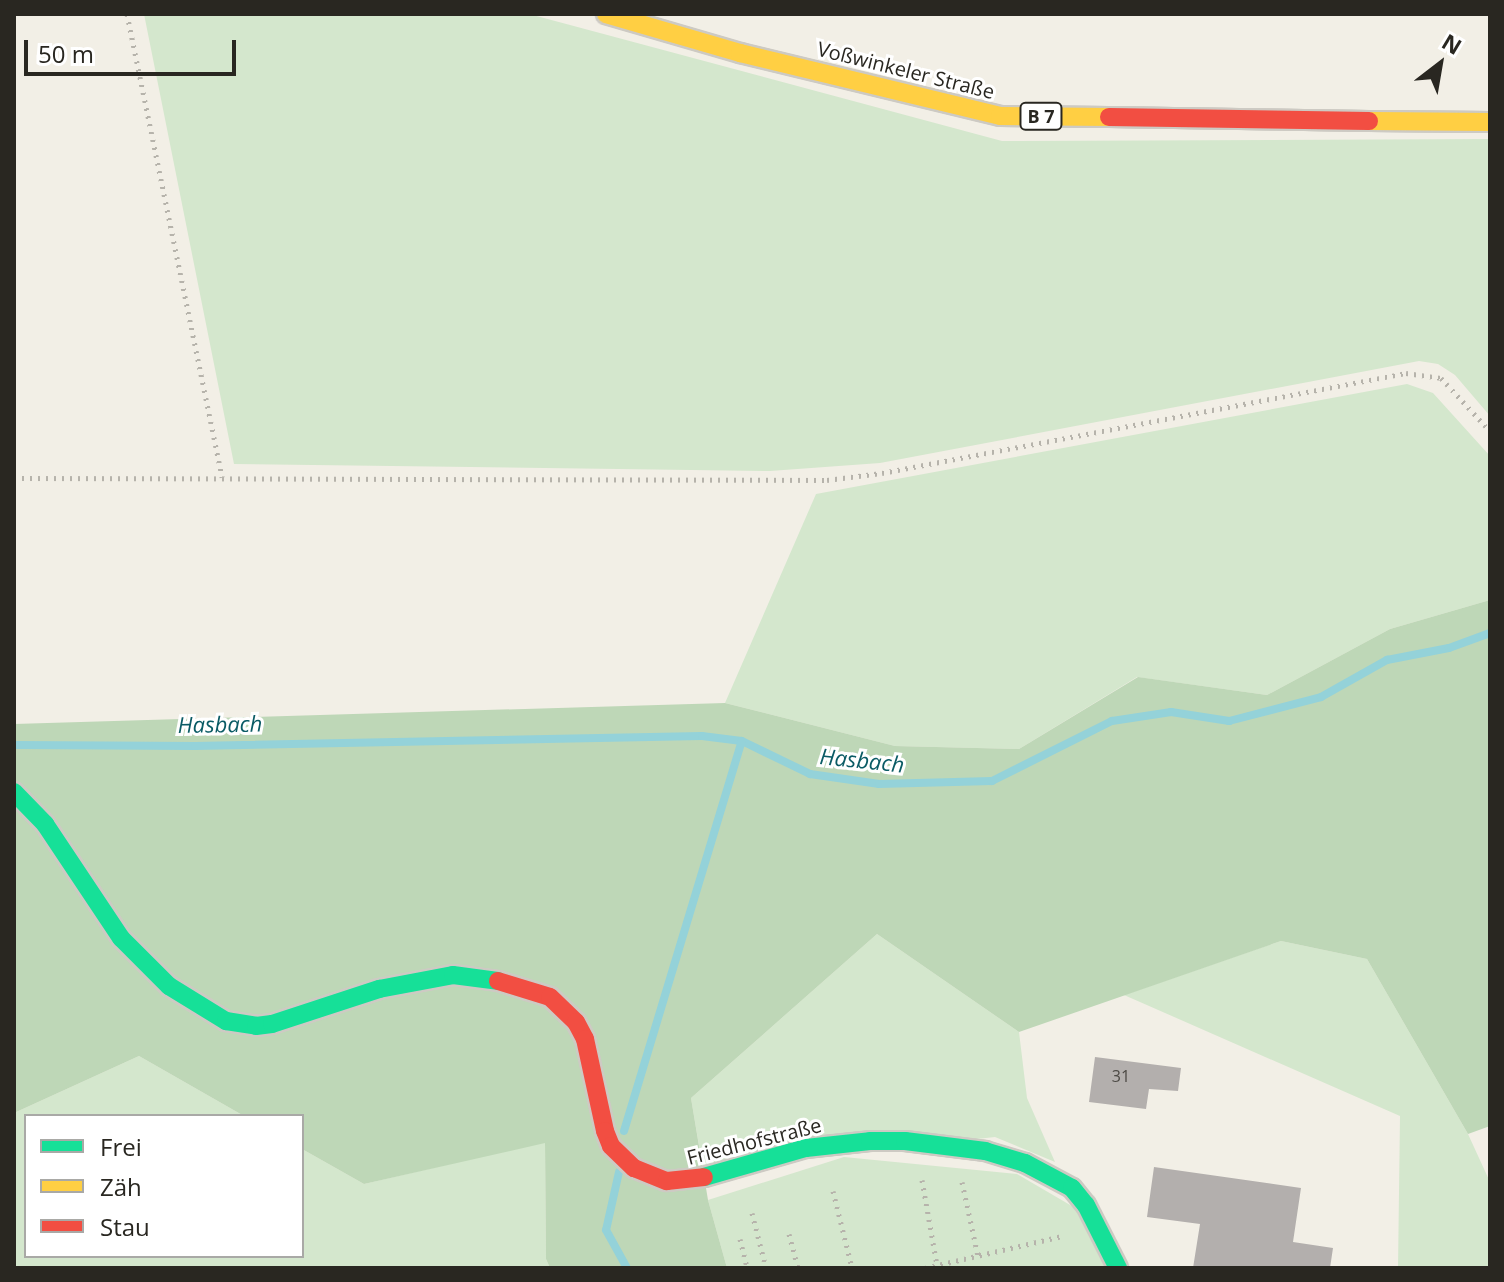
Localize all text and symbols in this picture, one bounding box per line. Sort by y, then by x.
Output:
scale bar [28,24,240,74]
north arrow [1400,24,1480,104]
text: N [1437,26,1468,61]
street label: Voßwinkeler Straße [815,36,997,104]
text: 50 m [38,37,94,70]
road number: B 7 [1019,102,1063,130]
water label: Hasbach [177,710,263,738]
water label: Hasbach [819,742,905,778]
house number: 31 [1112,1066,1130,1086]
street label: Friedhofstraße [684,1113,824,1169]
legend [24,1114,304,1258]
text: Frei [100,1130,142,1163]
text: Zäh [100,1170,142,1203]
text: Stau [100,1210,150,1243]

